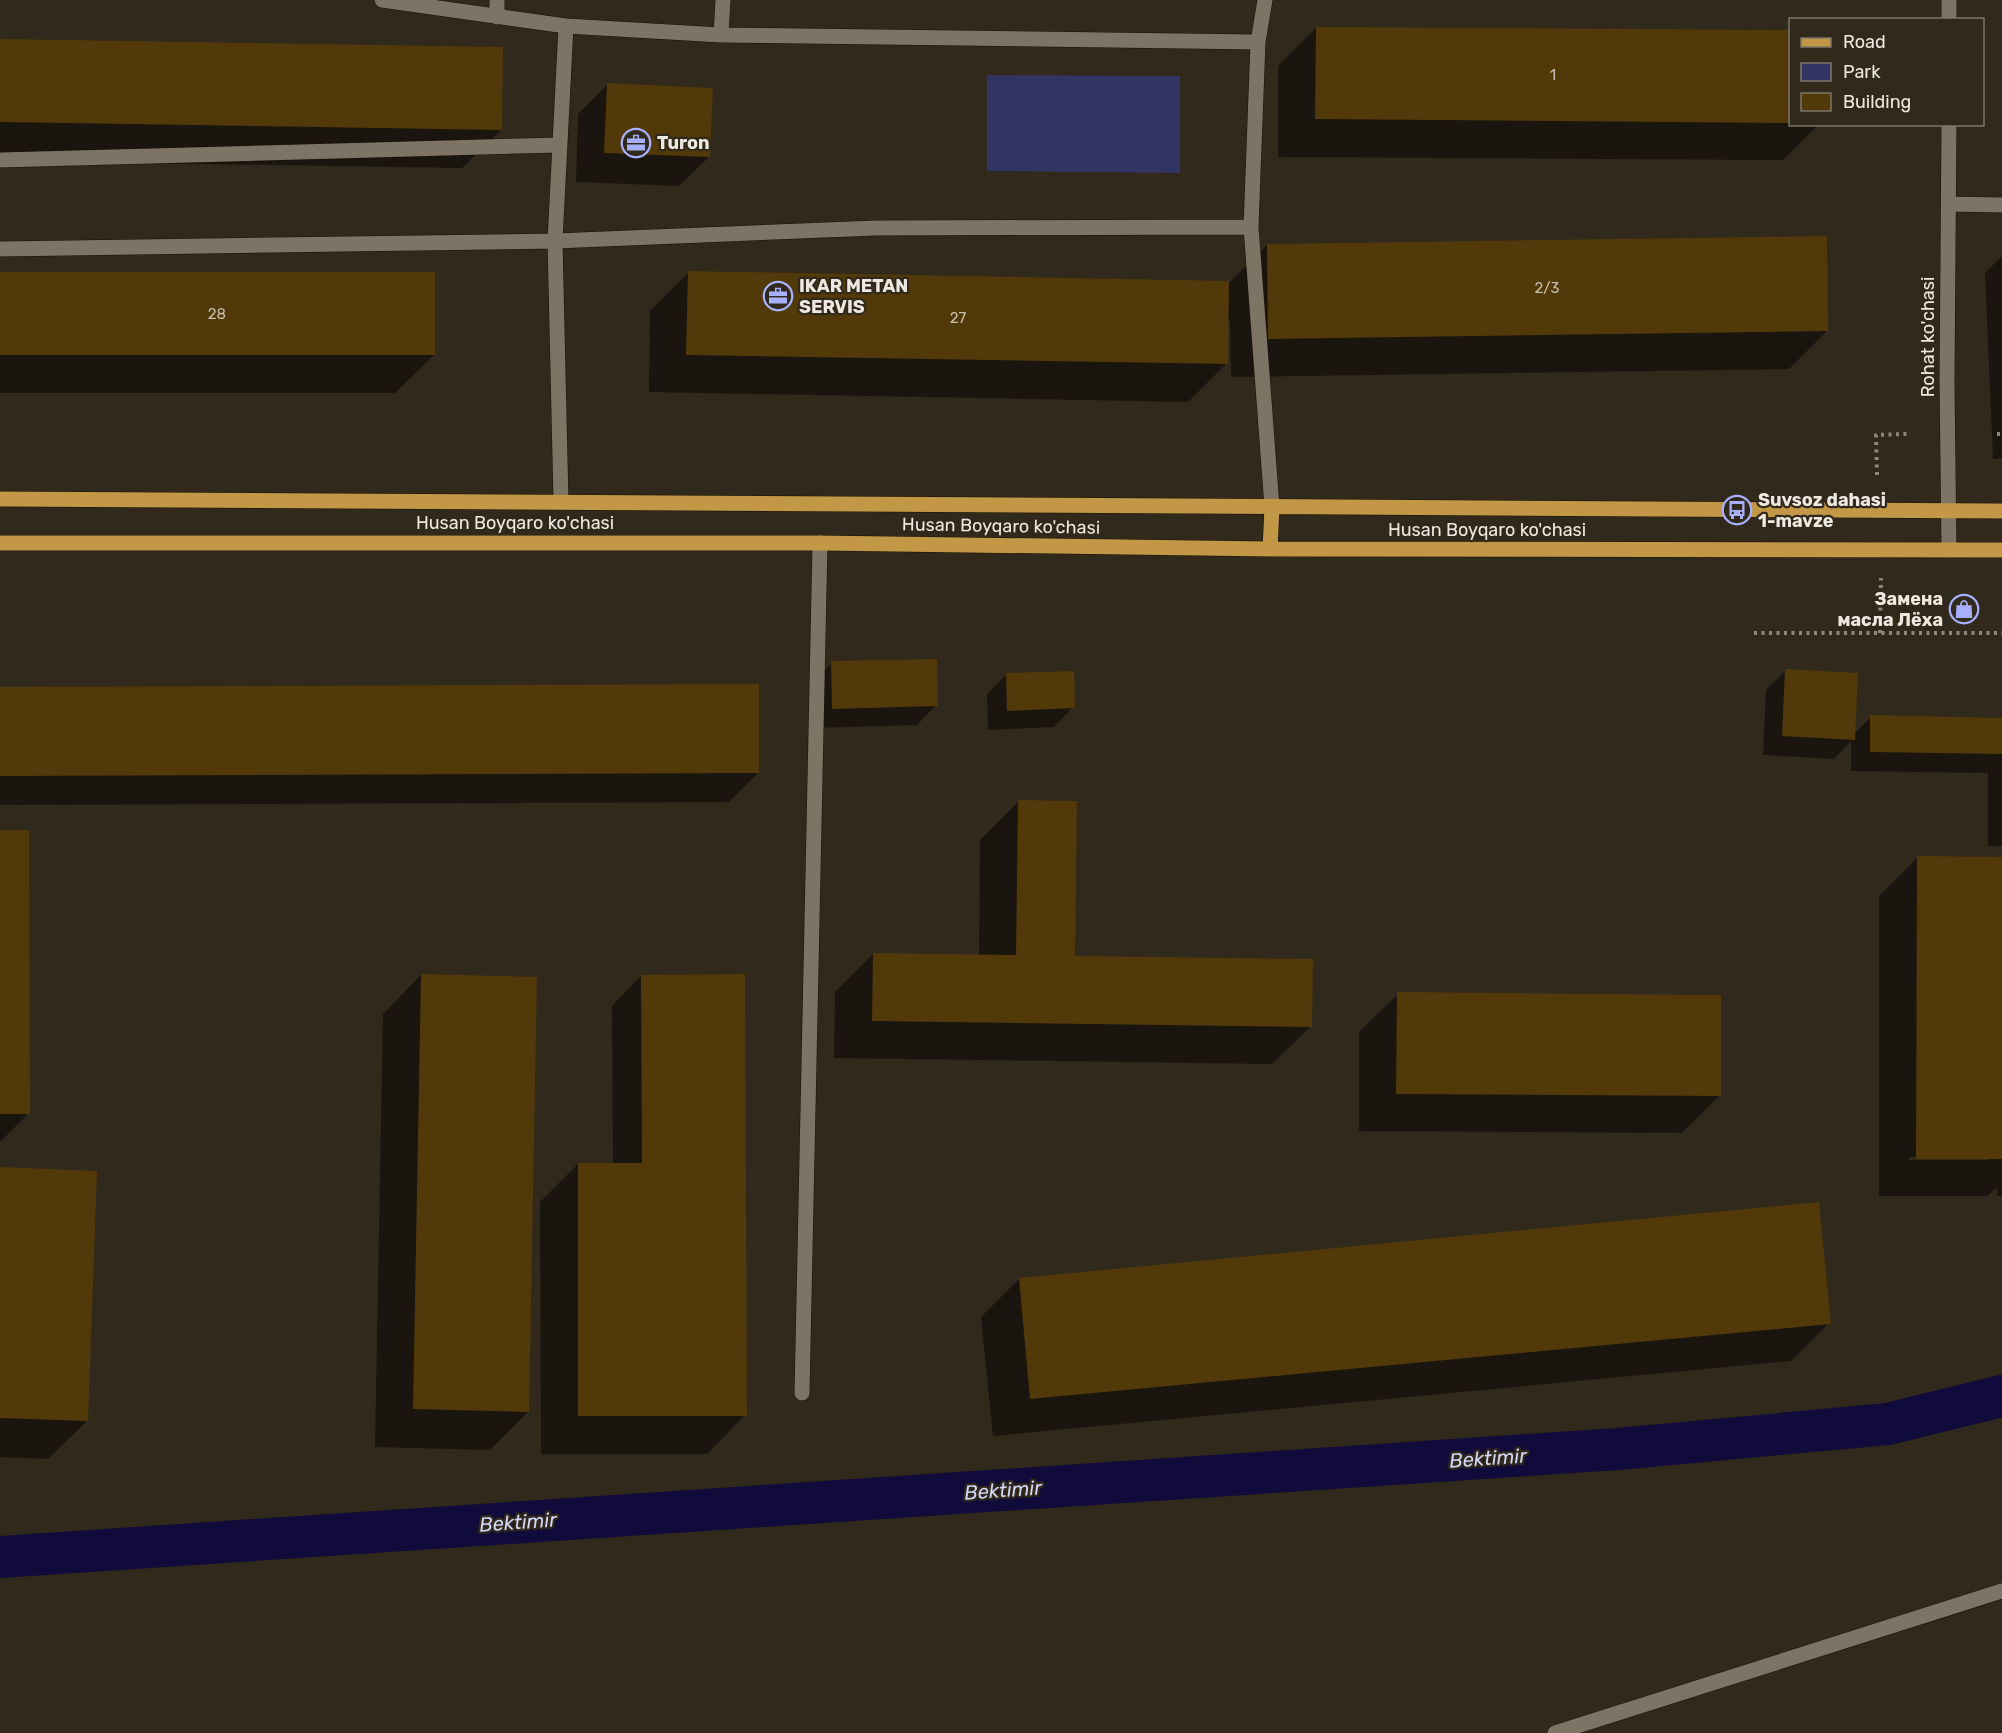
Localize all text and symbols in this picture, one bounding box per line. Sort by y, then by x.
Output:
legend [1789,18,1984,126]
text: Road [1843,31,1886,53]
text: Park [1843,61,1881,83]
house number: 1 [1550,66,1556,84]
text: Building [1843,91,1911,113]
office icon: Turon [620,127,652,159]
place label: Turon [657,132,710,154]
place label: IKAR METAN SERVIS [799,275,908,318]
street label: Rohat ko'chasi [1917,277,1939,397]
house number: 2/3 [1534,279,1560,297]
office icon: IKAR METAN SERVIS [762,280,794,312]
house number: 28 [208,305,226,323]
house number: 27 [950,309,967,327]
place label: Suvsoz dahasi 1-mavze [1758,489,1886,532]
bus stop icon: Suvsoz dahasi 1-mavze [1721,494,1753,526]
street label: Husan Boyqaro ko'chasi [416,512,614,534]
street label: Husan Boyqaro ko'chasi [902,513,1100,539]
street label: Husan Boyqaro ko'chasi [1388,519,1586,541]
place label: Замена масла Лёха [1837,588,1943,631]
shop icon: Замена масла Лёха [1948,593,1980,625]
water label: Bektimir [1448,1443,1529,1473]
water label: Bektimir [963,1475,1044,1505]
water label: Bektimir [478,1507,559,1537]

